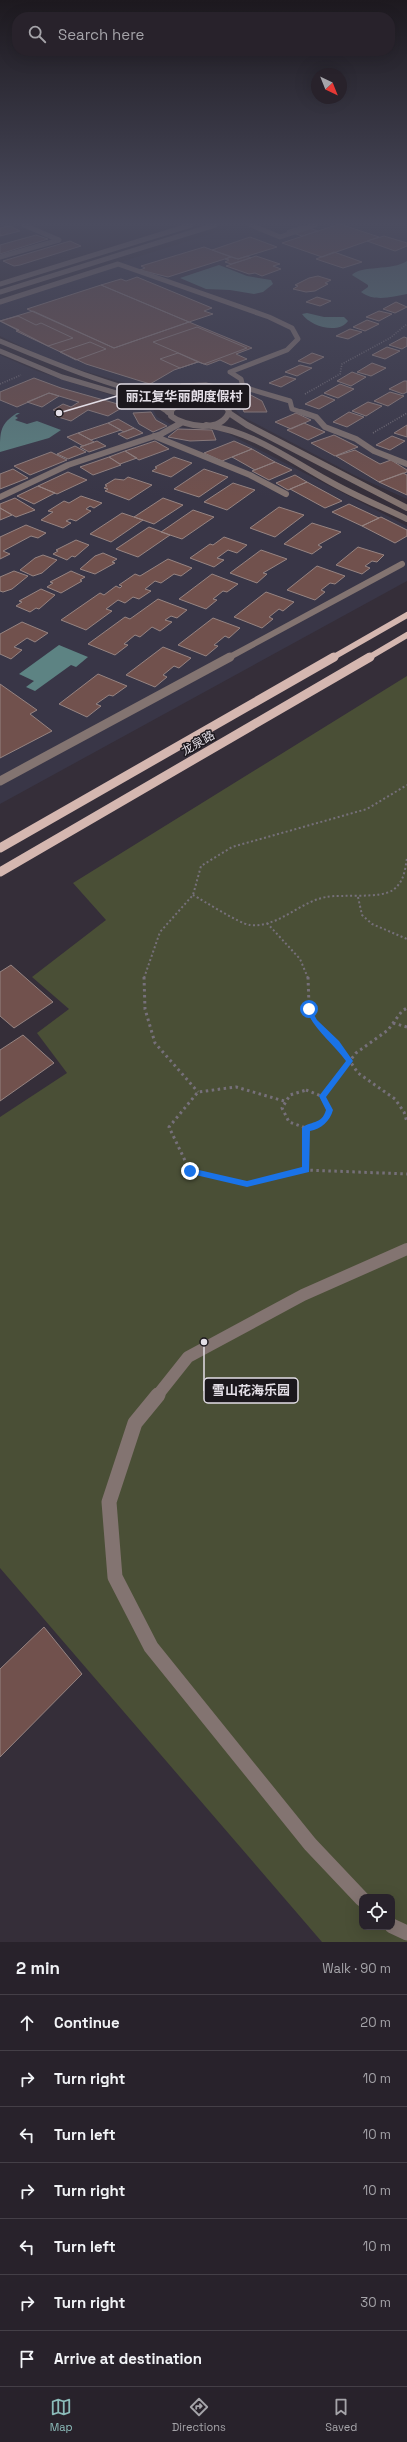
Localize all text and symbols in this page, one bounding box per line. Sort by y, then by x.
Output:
search box [12,12,395,56]
icon: search [26,23,48,45]
text: Search here [58,25,144,44]
north arrow [311,68,347,104]
callout: 丽江复华丽朗度假村 [117,384,250,409]
text: 丽江复华丽朗度假村 [125,388,243,405]
street label: 龙泉路 [178,727,218,759]
route start [300,1000,318,1018]
route end [181,1162,199,1180]
callout: 雪山花海乐园 [204,1378,298,1403]
text: 雪山花海乐园 [212,1382,290,1399]
map controls [359,1894,395,1930]
button: locate [359,1894,395,1930]
text: 2 min [16,1957,60,1979]
text: Walk · 90 m [322,1960,391,1977]
icon: ahead [16,2012,38,2034]
text: Continue [54,2013,120,2032]
text: 20 m [360,2014,391,2031]
icon: right [16,2068,38,2090]
text: Turn right [54,2069,125,2088]
text: 10 m [363,2070,391,2087]
icon: left [16,2124,38,2146]
text: Turn left [54,2125,116,2144]
text: 10 m [363,2126,391,2143]
icon: right [16,2180,38,2202]
text: Turn right [54,2181,125,2200]
text: 10 m [363,2182,391,2199]
icon: left [16,2236,38,2258]
text: Turn left [54,2237,116,2256]
text: 10 m [363,2238,391,2255]
icon: right [16,2292,38,2314]
text: Turn right [54,2293,125,2312]
text: 30 m [360,2294,391,2311]
icon: arrive [16,2348,38,2370]
text: Arrive at destination [54,2349,202,2368]
tab: Map [50,2396,73,2434]
tab: Directions [172,2396,226,2434]
tab: Saved [325,2396,357,2434]

